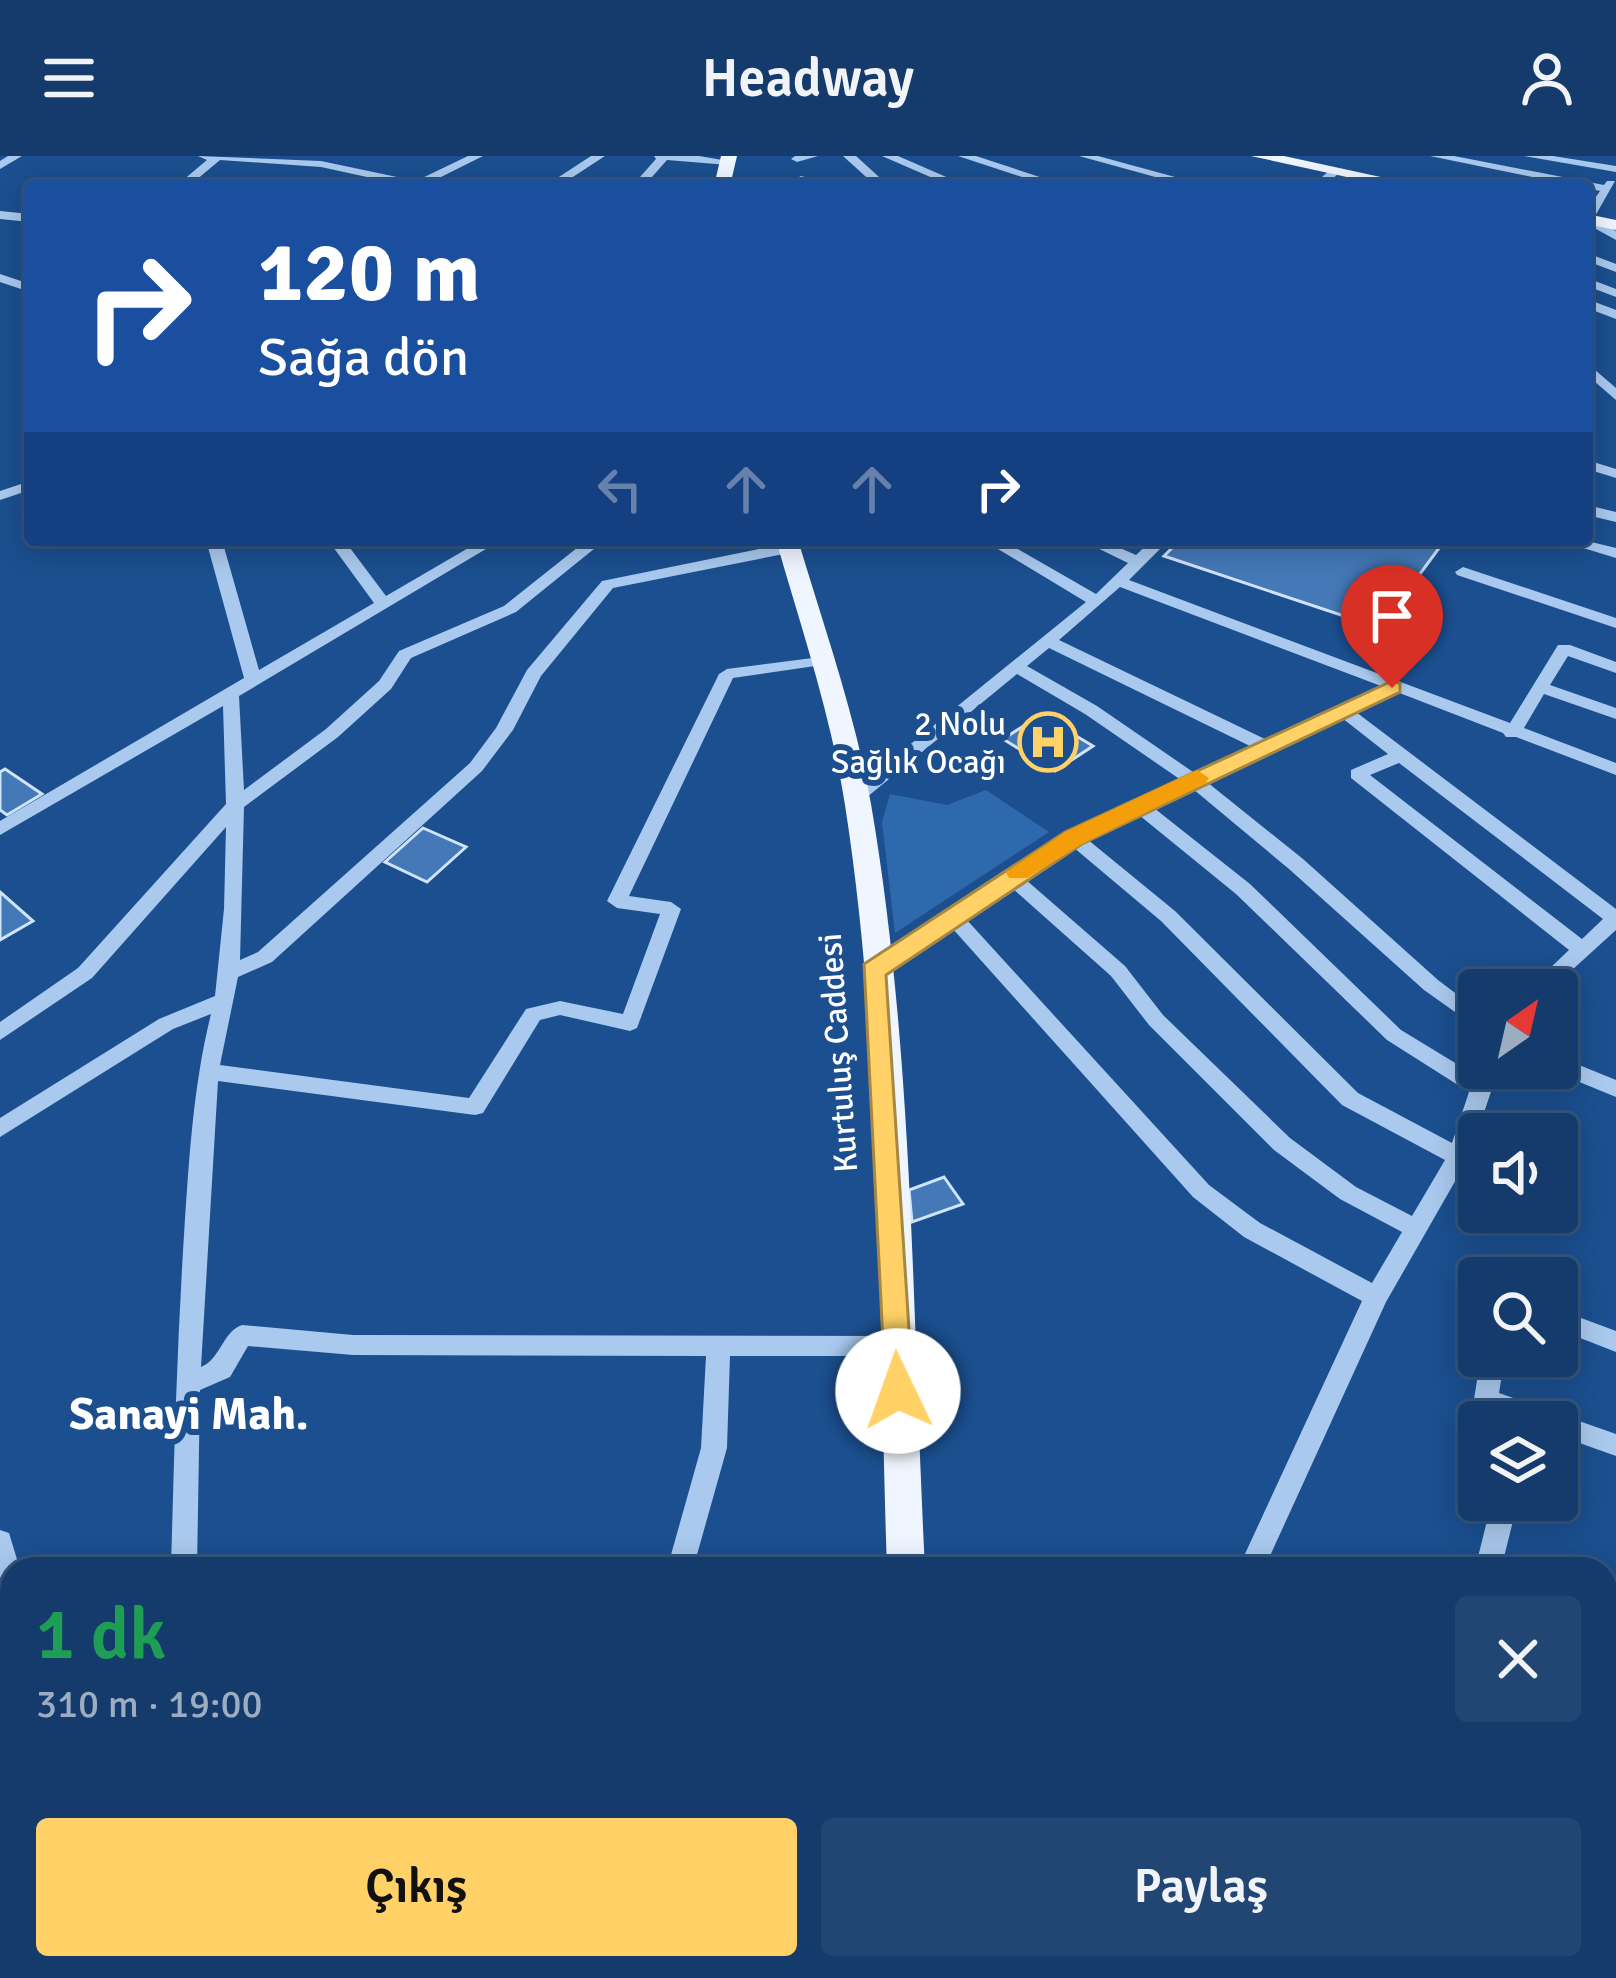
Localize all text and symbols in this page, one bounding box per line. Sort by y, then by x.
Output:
icon: menu [36,45,102,111]
text: Headway [702,45,914,112]
icon: person [1514,45,1580,111]
text: 120 m [258,221,480,325]
icon: right [60,228,216,384]
text: Sağa dön [258,324,469,391]
icon: left [587,456,653,522]
icon: ahead [713,456,779,522]
icon: ahead [839,456,905,522]
icon: right [965,456,1031,522]
pin [1341,565,1443,688]
icon: arrive [1359,583,1425,649]
place label: 2 Nolu Sağlık Ocağı [831,704,1006,783]
hospital icon: 2 Nolu Sağlık Ocağı [1017,711,1079,773]
street label: Kurtuluş Caddesi [810,932,867,1174]
north arrow [1458,969,1578,1089]
map controls [1458,969,1578,1521]
button: sound [1458,1113,1578,1233]
button: search [1458,1257,1578,1377]
position arrow [835,1328,961,1454]
district label: Sanayi Mah. [69,1387,309,1442]
button: layers [1458,1401,1578,1521]
text: 1 dk [36,1590,166,1679]
button: close [1455,1596,1581,1722]
text: 310 m · 19:00 [36,1680,263,1728]
button: Çıkış [36,1818,797,1956]
button: Paylaş [821,1818,1581,1956]

